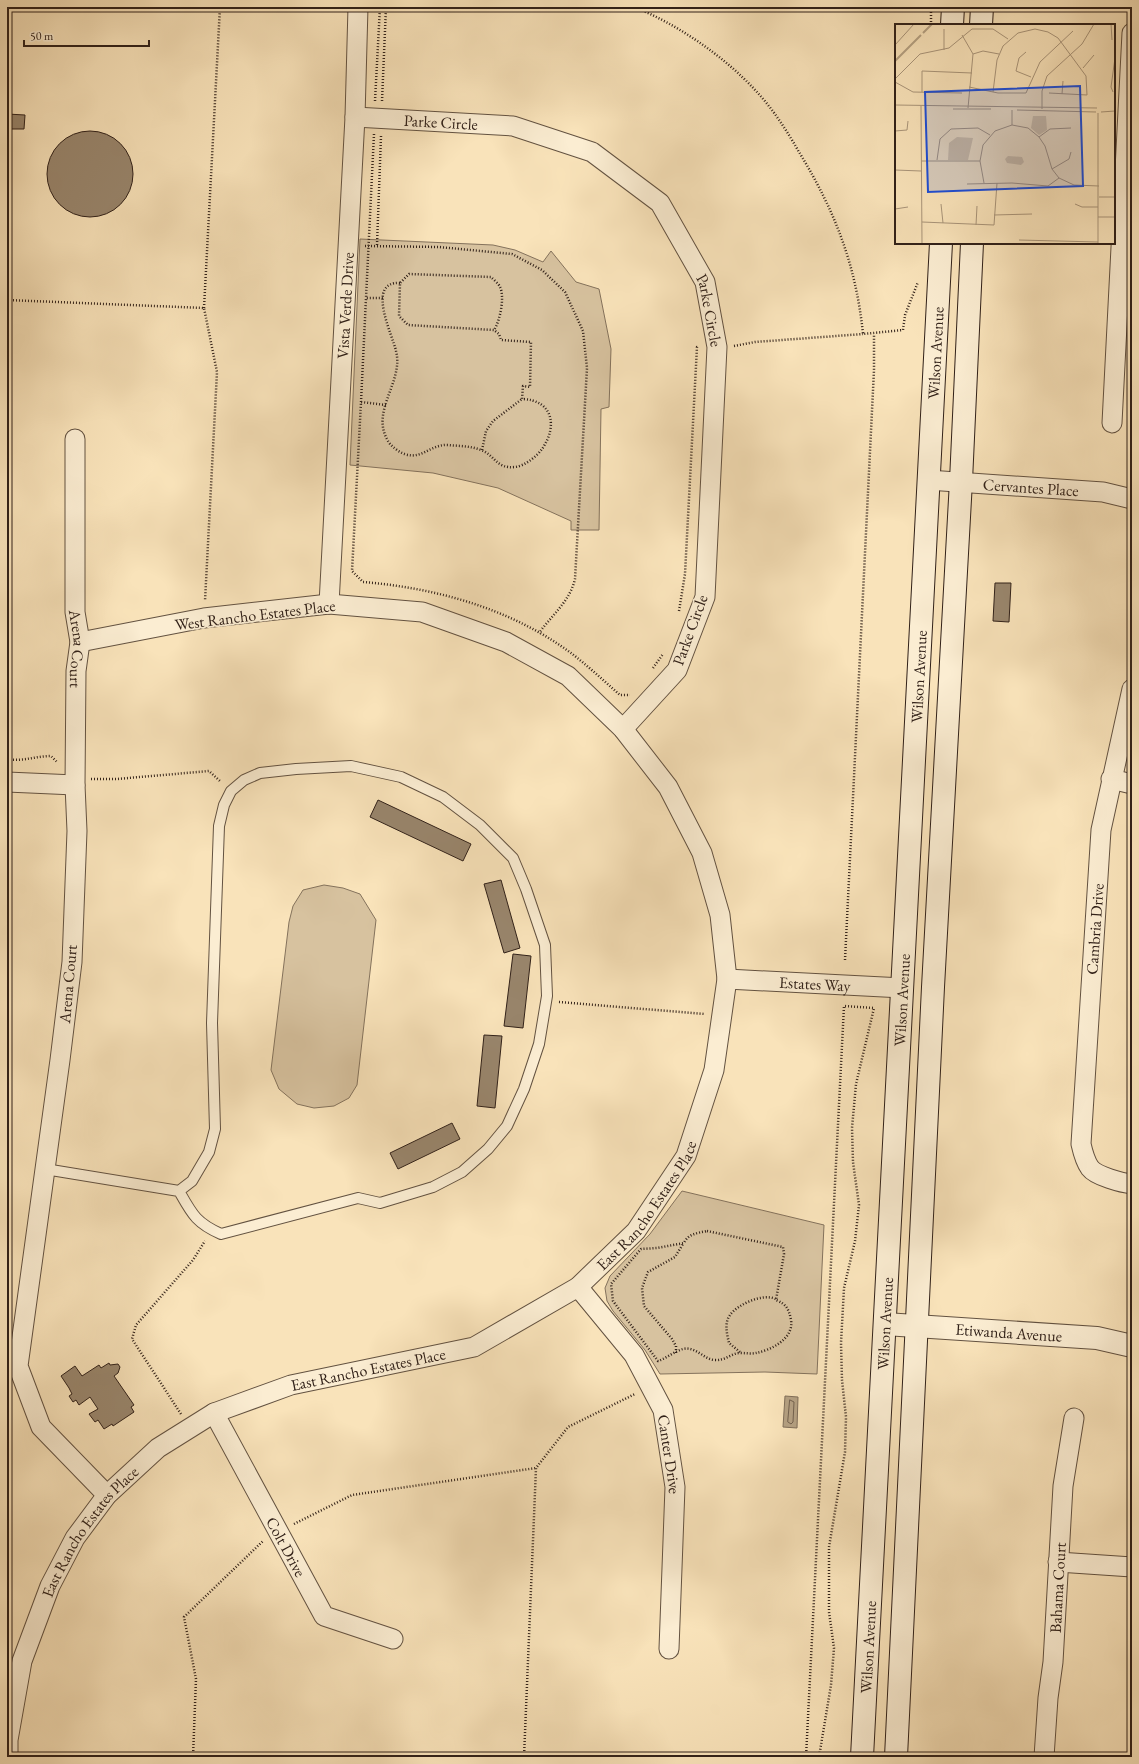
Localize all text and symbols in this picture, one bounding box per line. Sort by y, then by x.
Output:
scale bar [24,22,149,48]
inset map [895,24,1115,244]
text: 50 m [30,28,54,44]
street label: Parke Circle [403,109,478,134]
street label: Vista Verde Drive [332,252,358,359]
street label: Parke Circle [692,270,727,348]
street label: Wilson Avenue [922,306,948,400]
street label: Cervantes Place [982,473,1079,501]
street label: Parke Circle [667,592,713,668]
street label: West Rancho Estates Place [174,595,336,635]
street label: Arena Court [64,607,91,688]
street label: Wilson Avenue [905,630,931,723]
street label: Cambria Drive [1081,883,1109,975]
street label: Arena Court [54,944,82,1025]
street label: Wilson Avenue [889,953,914,1047]
street label: Estates Way [779,971,852,996]
street label: East Rancho Estates Place [592,1138,701,1274]
street label: Wilson Avenue [872,1277,898,1370]
street label: Etiwanda Avenue [955,1318,1063,1346]
street label: East Rancho Estates Place [289,1343,447,1395]
street label: Canter Drive [653,1413,686,1494]
street label: East Rancho Estates Place [36,1461,143,1600]
street label: Colt Drive [262,1513,311,1580]
street label: Bahama Court [1044,1542,1070,1633]
street label: Wilson Avenue [855,1600,881,1694]

